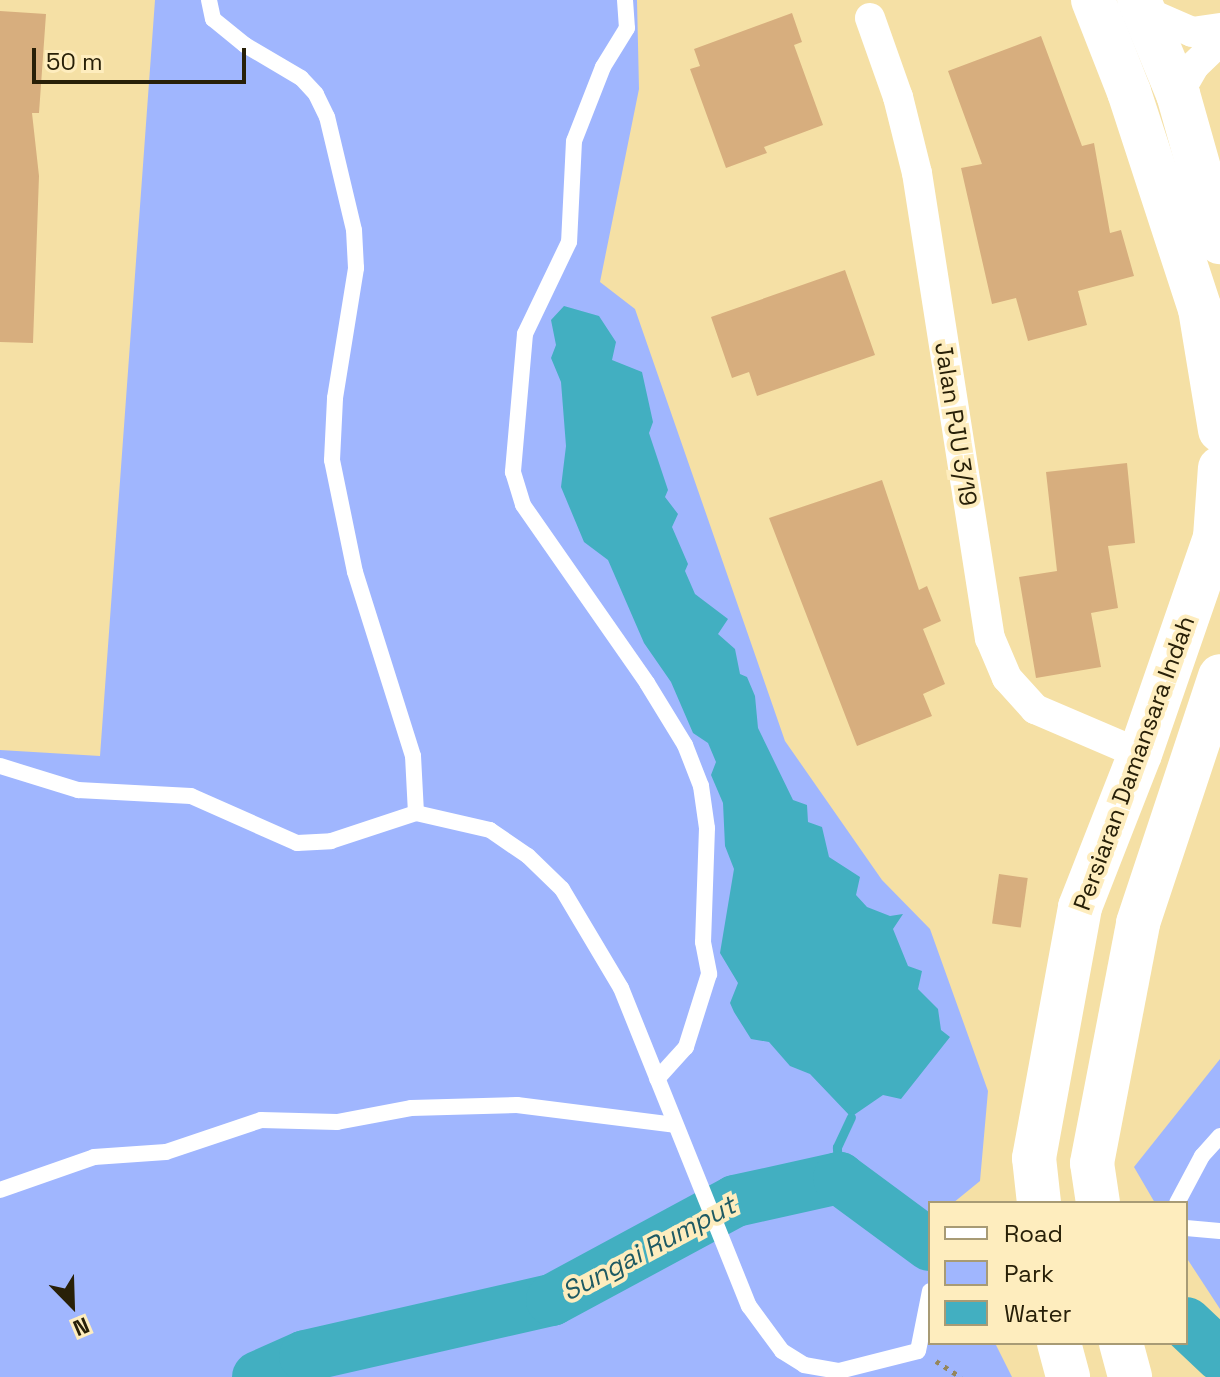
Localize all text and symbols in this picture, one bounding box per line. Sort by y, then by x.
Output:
scale bar [36,32,250,82]
text: 50 m [46,46,103,77]
street label: Jalan PJU 3/19 [929,340,983,508]
street label: Persiaran Damansara Indah [1067,612,1201,914]
water label: Sungai Rumput [557,1190,741,1308]
legend [928,1201,1188,1345]
text: Road [1004,1218,1063,1249]
text: Park [1004,1258,1054,1289]
north arrow [32,1265,112,1345]
text: Water [1004,1298,1072,1329]
text: N [69,1311,94,1343]

